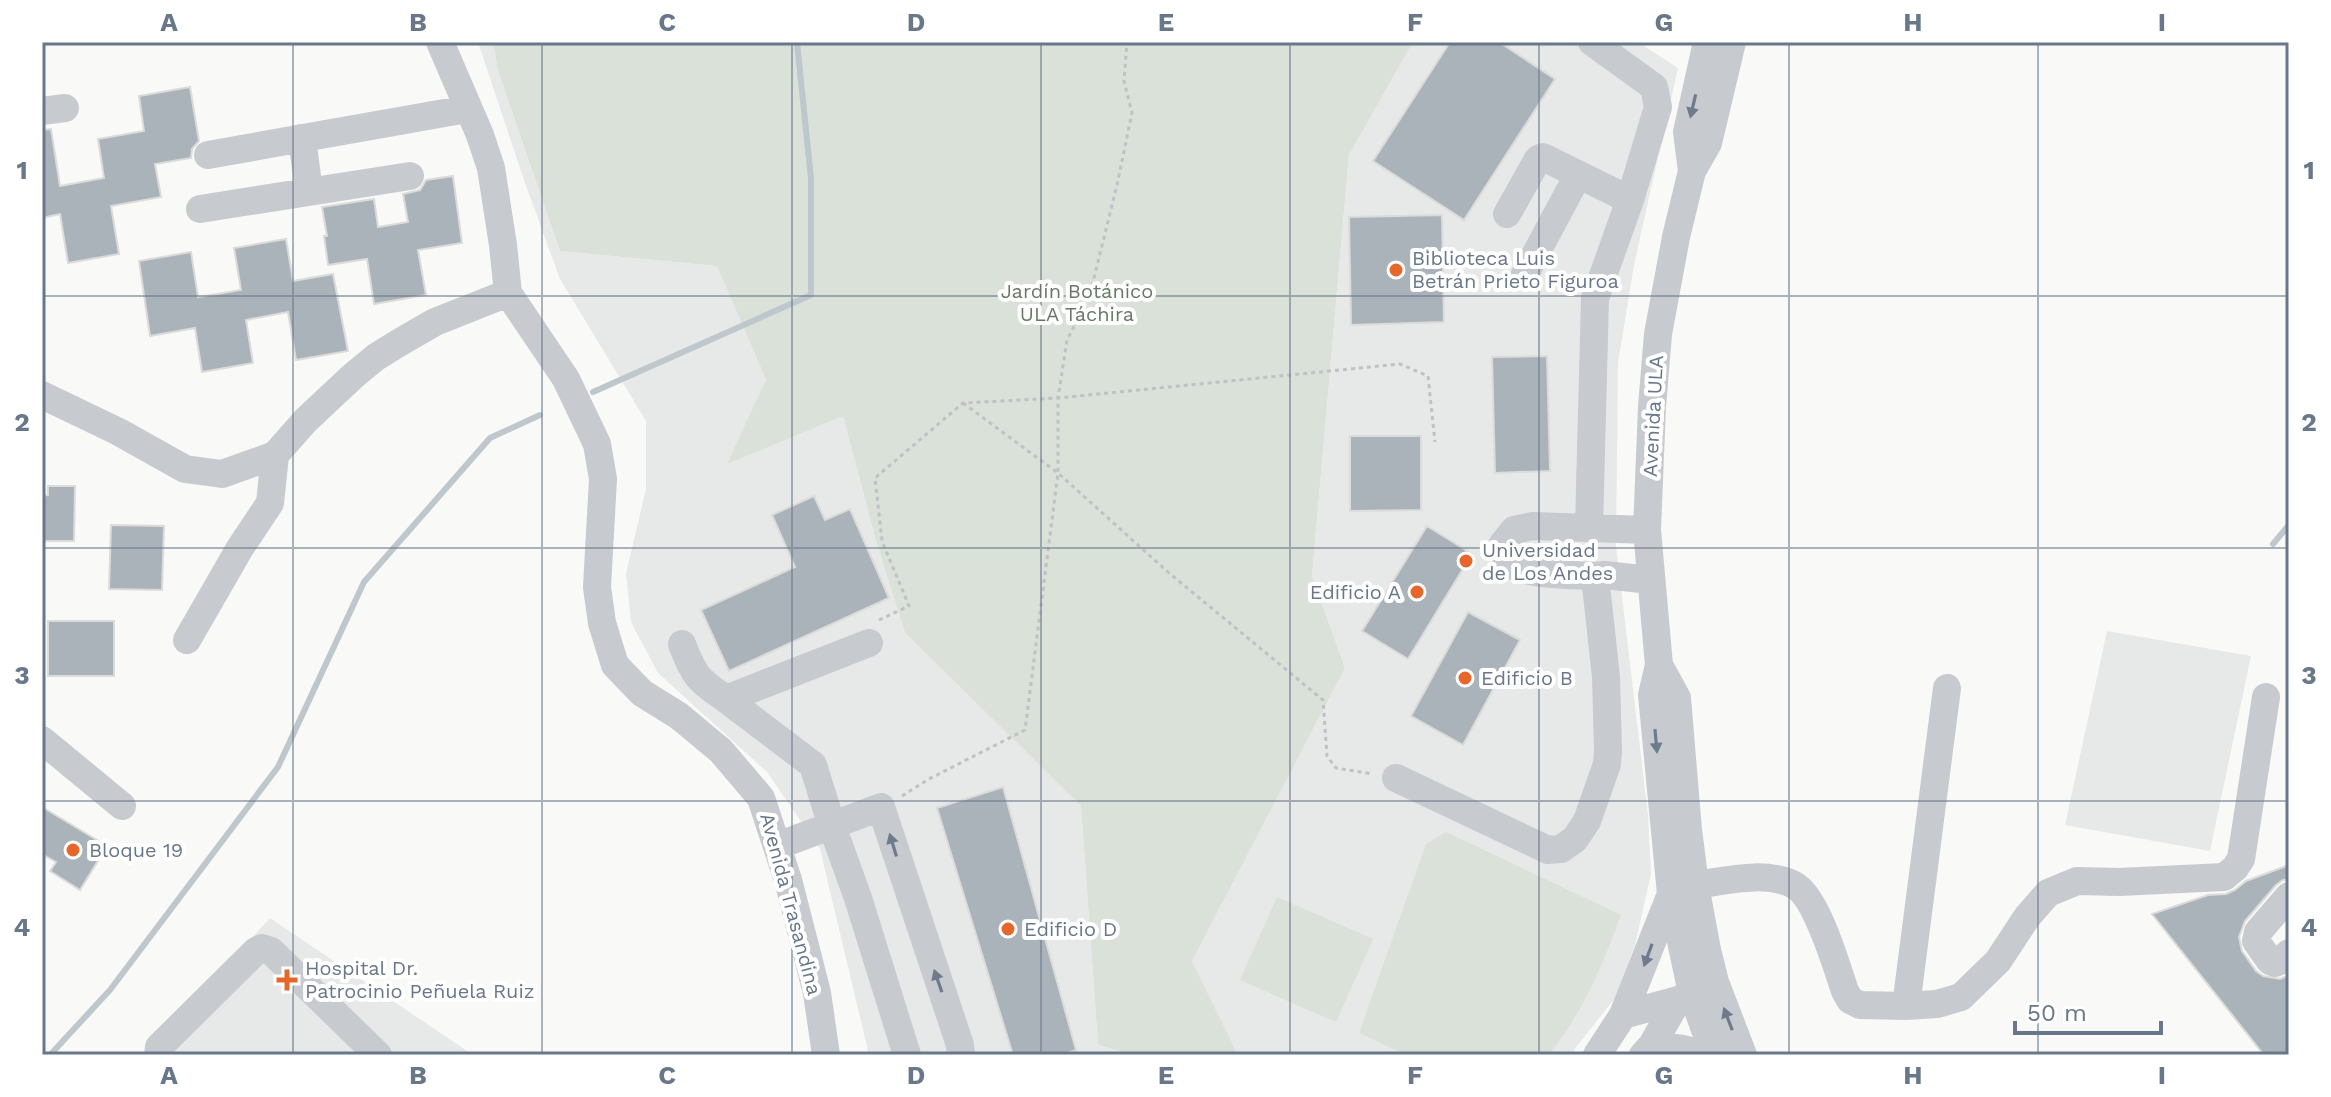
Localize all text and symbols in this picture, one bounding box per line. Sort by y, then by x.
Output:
text: A [160,7,178,37]
text: B [409,7,427,37]
text: C [658,7,676,37]
text: D [907,7,925,37]
text: E [1158,7,1174,37]
text: F [1407,7,1423,37]
text: G [1655,7,1673,37]
text: H [1903,7,1923,37]
text: I [2158,7,2166,37]
one-way arrow [1686,94,1699,119]
text: 1 [16,155,28,185]
text: 1 [2303,155,2315,185]
place label: Biblioteca Luis Betrán Prieto Figuroa [1412,246,1619,293]
marker: Biblioteca Luis Betrán Prieto Figuroa [1387,261,1405,279]
park label: Jardín Botánico ULA Táchira [1001,279,1153,326]
street label: Avenida ULA [1638,355,1668,477]
text: 2 [14,407,30,437]
text: 2 [2301,407,2317,437]
place label: Universidad de Los Andes [1482,538,1613,585]
marker: Universidad de Los Andes [1457,552,1475,570]
place label: Edificio A [1310,580,1401,604]
marker: Edificio A [1408,583,1426,601]
text: 3 [14,660,30,690]
text: 3 [2301,660,2317,690]
place label: Edificio B [1481,666,1573,690]
marker: Edificio B [1456,669,1474,687]
one-way arrow [1649,729,1662,754]
street label: Avenida Trasandina [755,810,827,998]
one-way arrow [886,833,899,857]
place label: Bloque 19 [89,838,183,862]
marker: Bloque 19 [64,841,82,859]
text: 4 [14,912,31,942]
text: 4 [2301,912,2318,942]
place label: Edificio D [1024,917,1117,941]
marker: Edificio D [999,920,1017,938]
one-way arrow [1641,943,1653,967]
place label: Hospital Dr. Patrocinio Peñuela Ruiz [305,956,534,1003]
one-way arrow [932,968,944,992]
marker: Hospital Dr. Patrocinio Peñuela Ruiz [276,969,298,991]
scale bar [2015,985,2161,1035]
text: 50 m [2027,999,2087,1027]
one-way arrow [1721,1007,1734,1031]
text: A [160,1060,178,1090]
text: B [409,1060,427,1090]
text: C [658,1060,676,1090]
text: D [907,1060,925,1090]
text: E [1158,1060,1174,1090]
text: F [1407,1060,1423,1090]
text: G [1655,1060,1673,1090]
text: H [1903,1060,1923,1090]
text: I [2158,1060,2166,1090]

